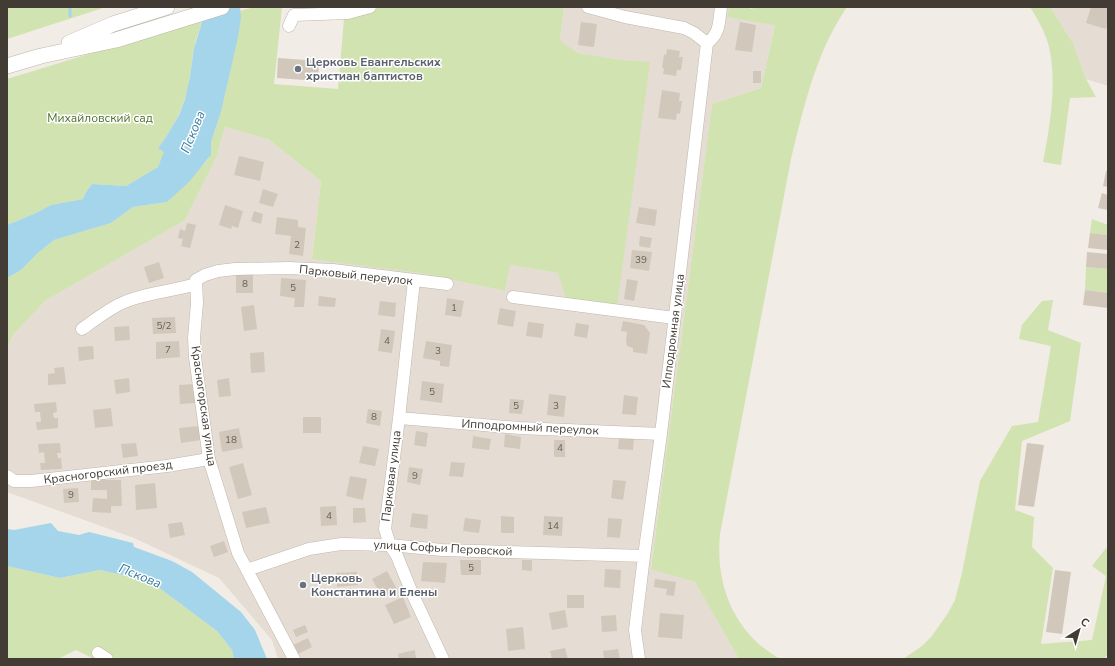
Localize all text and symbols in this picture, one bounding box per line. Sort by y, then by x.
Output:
place label: Церковь Евангельских христиан баптистов [306,54,441,84]
marker: Церковь Евангельских христиан баптистов [293,64,303,74]
water label: Пскова [176,108,210,156]
park label: Михайловский сад [47,110,153,126]
house number: 2 [294,238,300,252]
house number: 39 [635,253,647,267]
street label: Парковый переулок [298,261,414,289]
street label: Ипподромная улица [658,273,688,389]
house number: 8 [242,277,248,291]
house number: 5 [290,281,296,295]
house number: 1 [451,301,457,315]
house number: 5/2 [157,319,171,333]
house number: 4 [384,334,390,348]
house number: 7 [165,343,171,357]
house number: 3 [435,344,441,358]
street label: Красногорская улица [188,345,220,467]
house number: 5 [429,385,435,399]
house number: 5 [513,399,519,413]
house number: 3 [553,399,559,413]
house number: 8 [371,410,377,424]
street label: Ипподромный переулок [461,415,600,439]
street label: Парковая улица [377,429,405,523]
house number: 18 [225,433,237,447]
house number: 4 [557,441,563,455]
street label: Красногорский проезд [43,456,173,488]
house number: 9 [412,469,418,483]
house number: 9 [68,488,74,502]
house number: 4 [326,509,332,523]
house number: 14 [547,519,559,533]
street label: улица Софьи Перовской [373,536,513,560]
water label: Пскова [116,559,164,593]
house number: 5 [468,561,474,575]
place label: Церковь Константина и Елены [311,570,437,600]
marker: Церковь Константина и Елены [298,580,308,590]
north arrow [1059,610,1099,650]
text: С [1077,614,1093,631]

